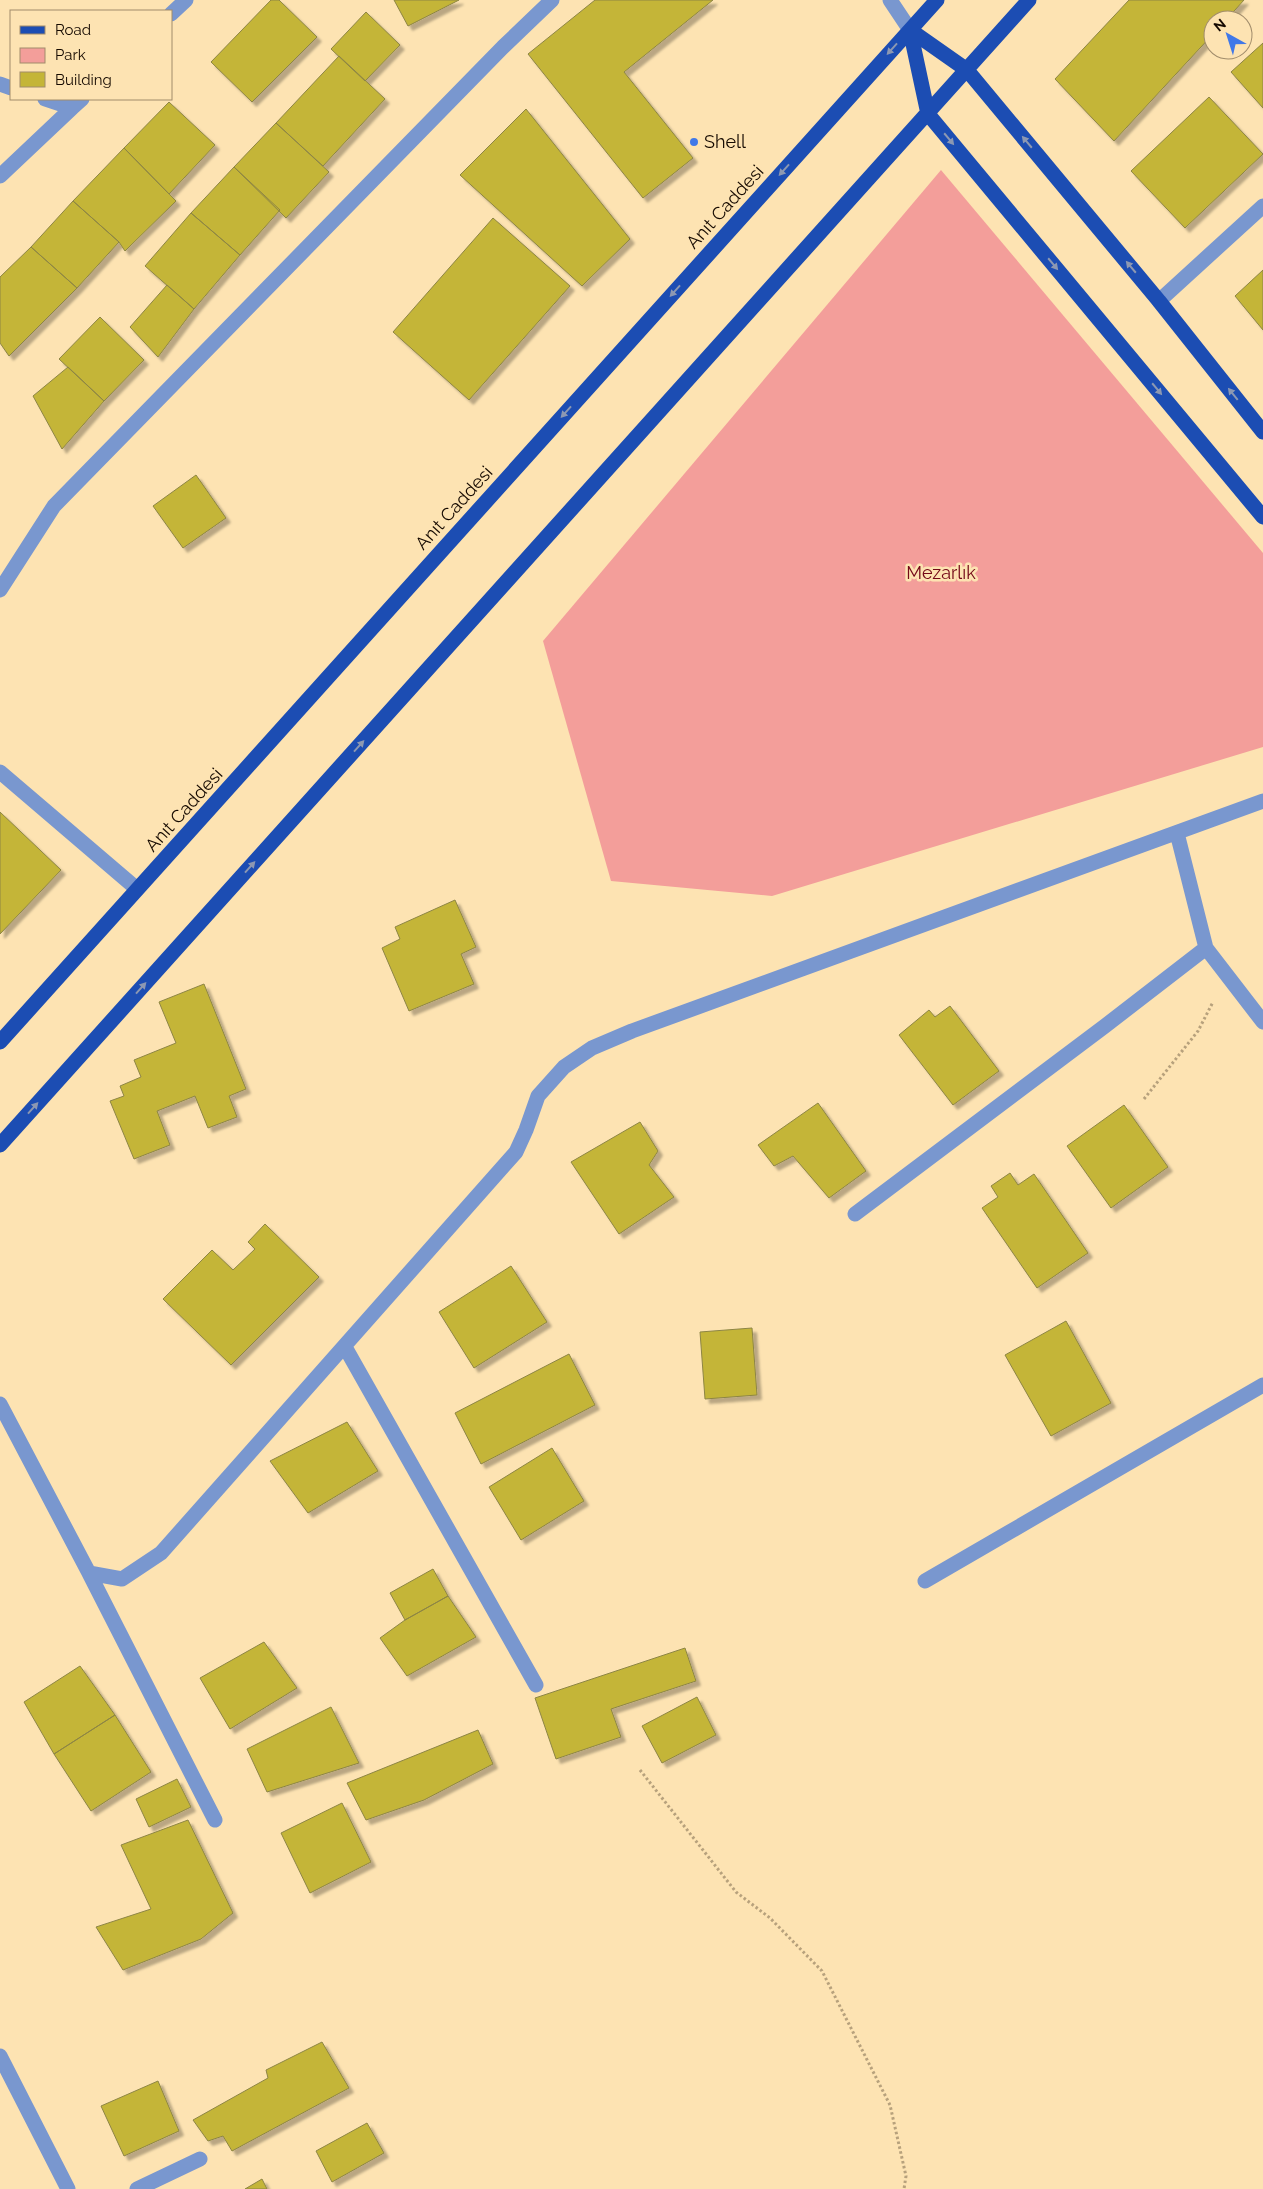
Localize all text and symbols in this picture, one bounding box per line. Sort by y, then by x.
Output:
legend [10,10,172,100]
north arrow [1203,10,1253,60]
text: N [1211,15,1229,34]
text: Road [55,21,91,39]
one-way arrow [887,43,898,56]
text: Park [55,46,86,64]
text: Building [55,71,112,89]
place label: Shell [704,131,746,152]
one-way arrow [943,133,954,145]
marker: Shell [688,136,700,148]
one-way arrow [1022,136,1033,148]
street label: Anıt Caddesi [682,161,768,253]
one-way arrow [778,164,790,176]
one-way arrow [1047,257,1058,270]
one-way arrow [1125,261,1136,274]
one-way arrow [669,285,681,297]
one-way arrow [1151,382,1162,395]
one-way arrow [1227,387,1238,400]
one-way arrow [561,405,572,418]
street label: Anıt Caddesi [411,462,497,554]
park label: Mezarlık [906,562,976,583]
one-way arrow [353,741,365,753]
street label: Anıt Caddesi [141,764,227,856]
one-way arrow [244,861,256,873]
one-way arrow [136,981,147,994]
one-way arrow [27,1102,38,1115]

